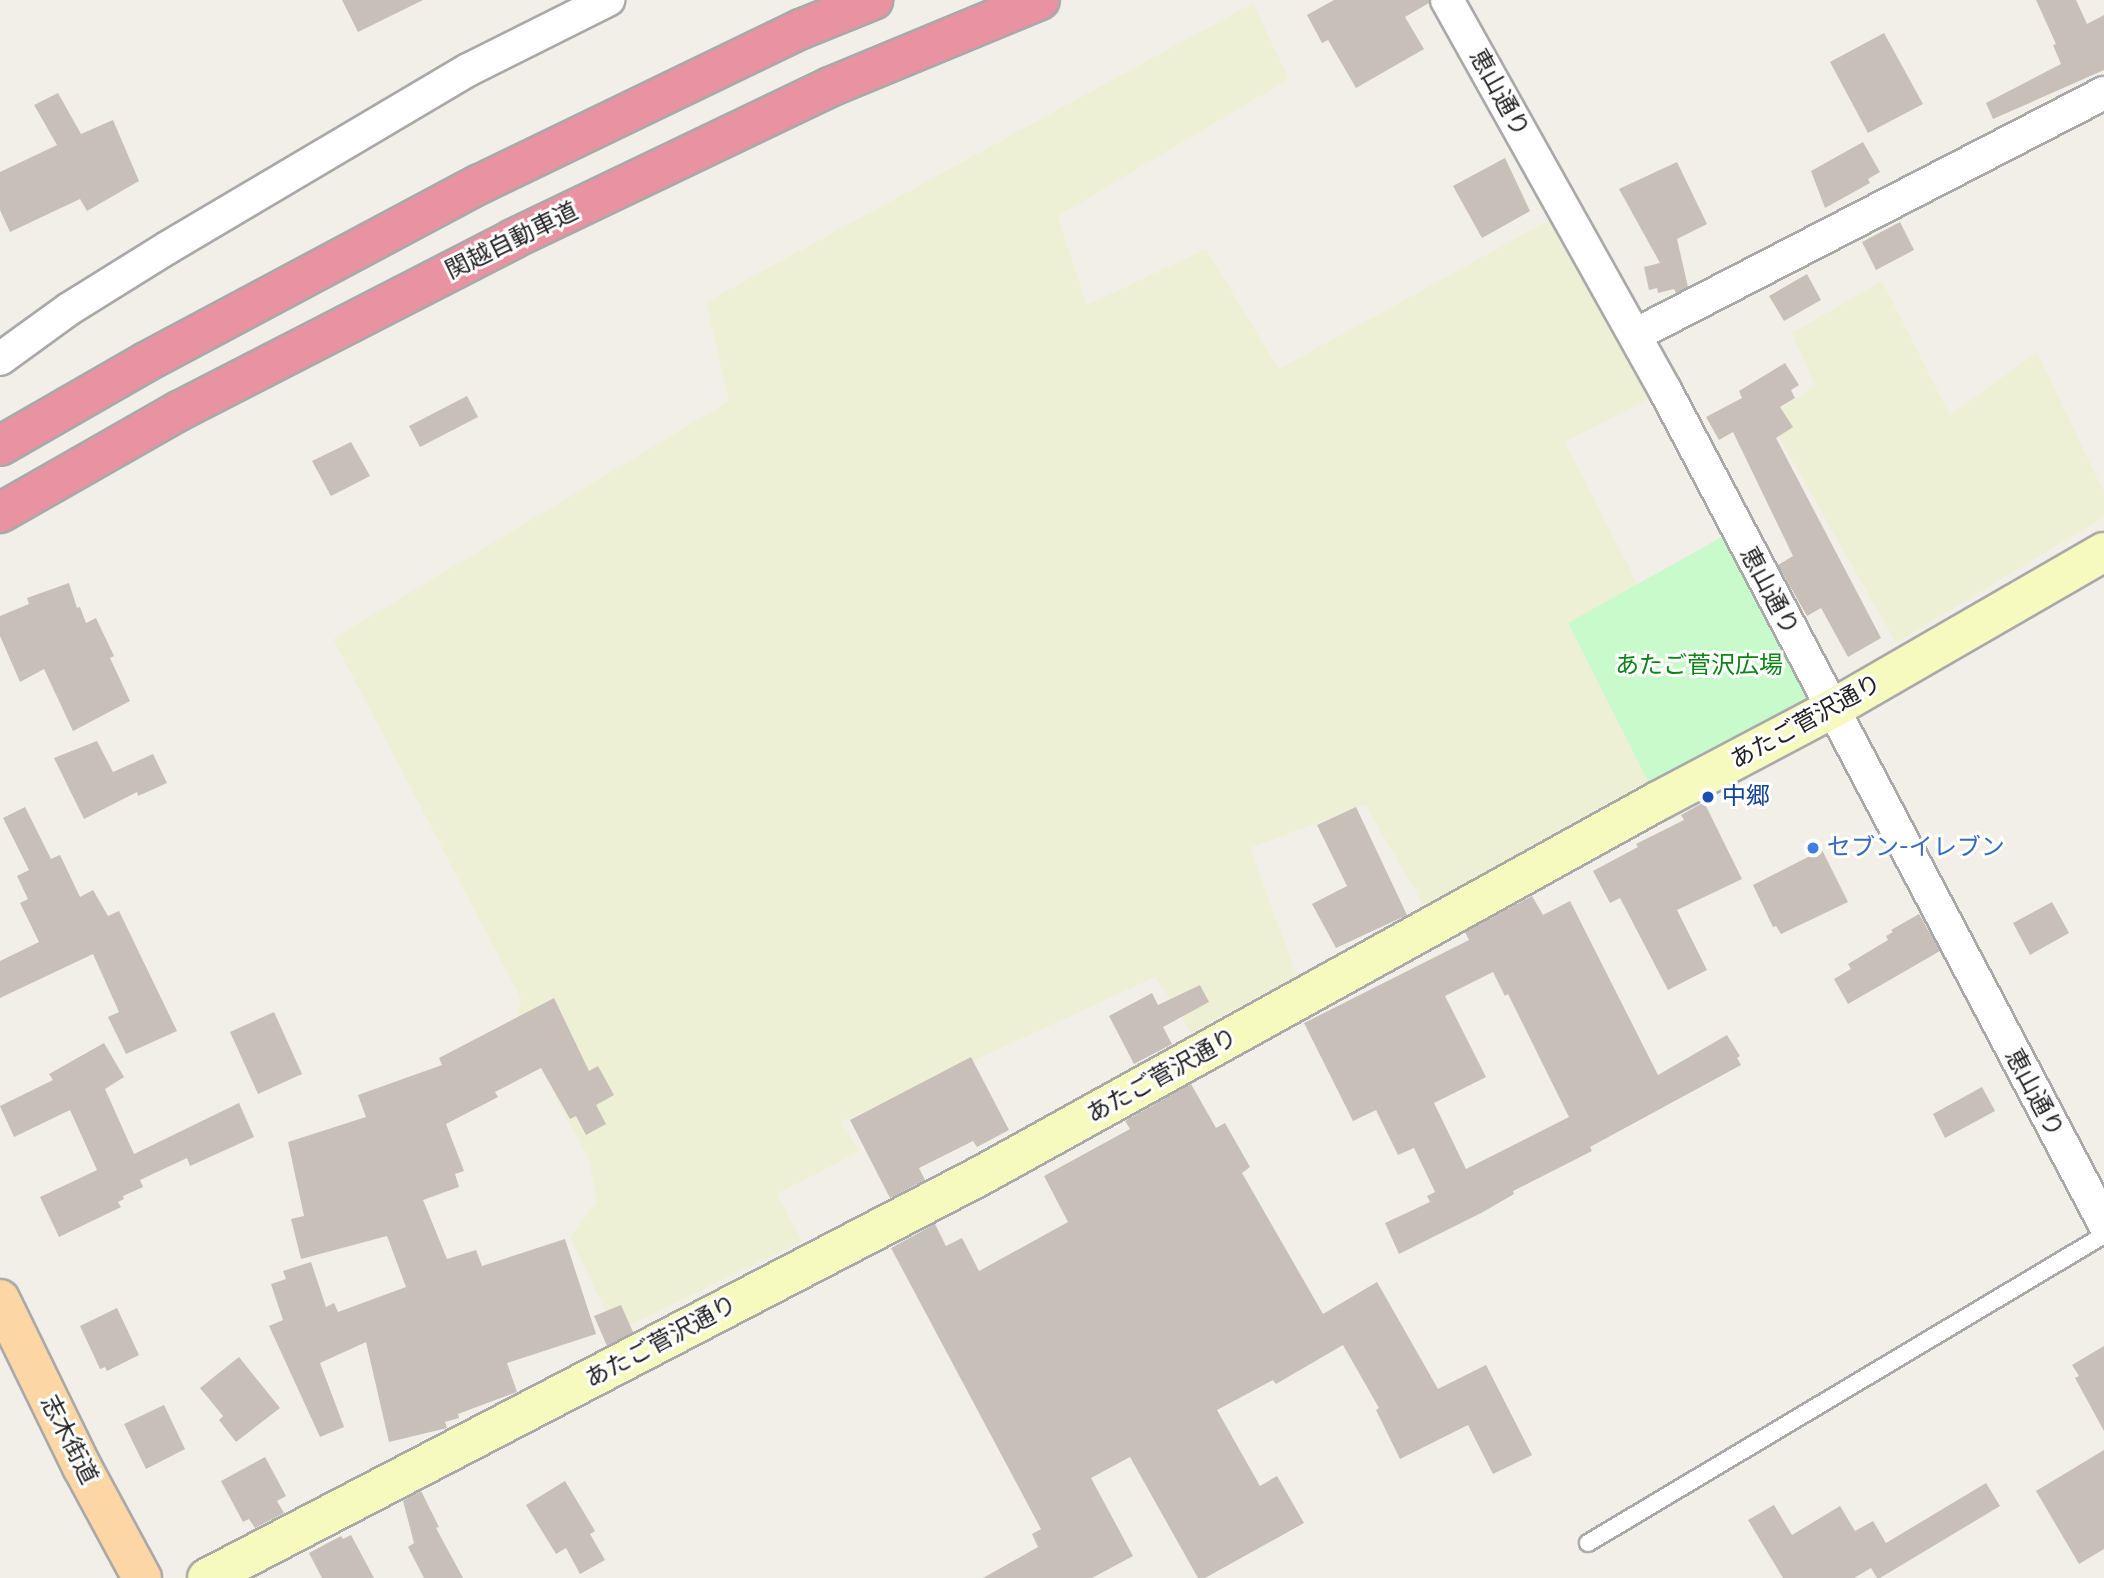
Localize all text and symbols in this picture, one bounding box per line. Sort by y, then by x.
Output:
street label: 恵山通り [1463,44,1535,142]
street label: 関越自動車道 [441,196,583,286]
street label: 恵山通り [1734,542,1804,640]
park label: あたご菅沢広場 [1615,652,1783,680]
street label: あたご菅沢通り [1726,669,1886,775]
place label: 中郷 [1722,783,1770,811]
marker: 中郷 [1700,789,1716,805]
place label: セブン-イレブン [1827,834,2005,862]
marker: セブン-イレブン [1805,840,1821,856]
street label: あたご菅沢通り [1082,1023,1242,1129]
street label: 恵山通り [1999,1044,2069,1142]
street label: あたご菅沢通り [580,1290,742,1394]
street label: 志木街道 [34,1391,104,1489]

